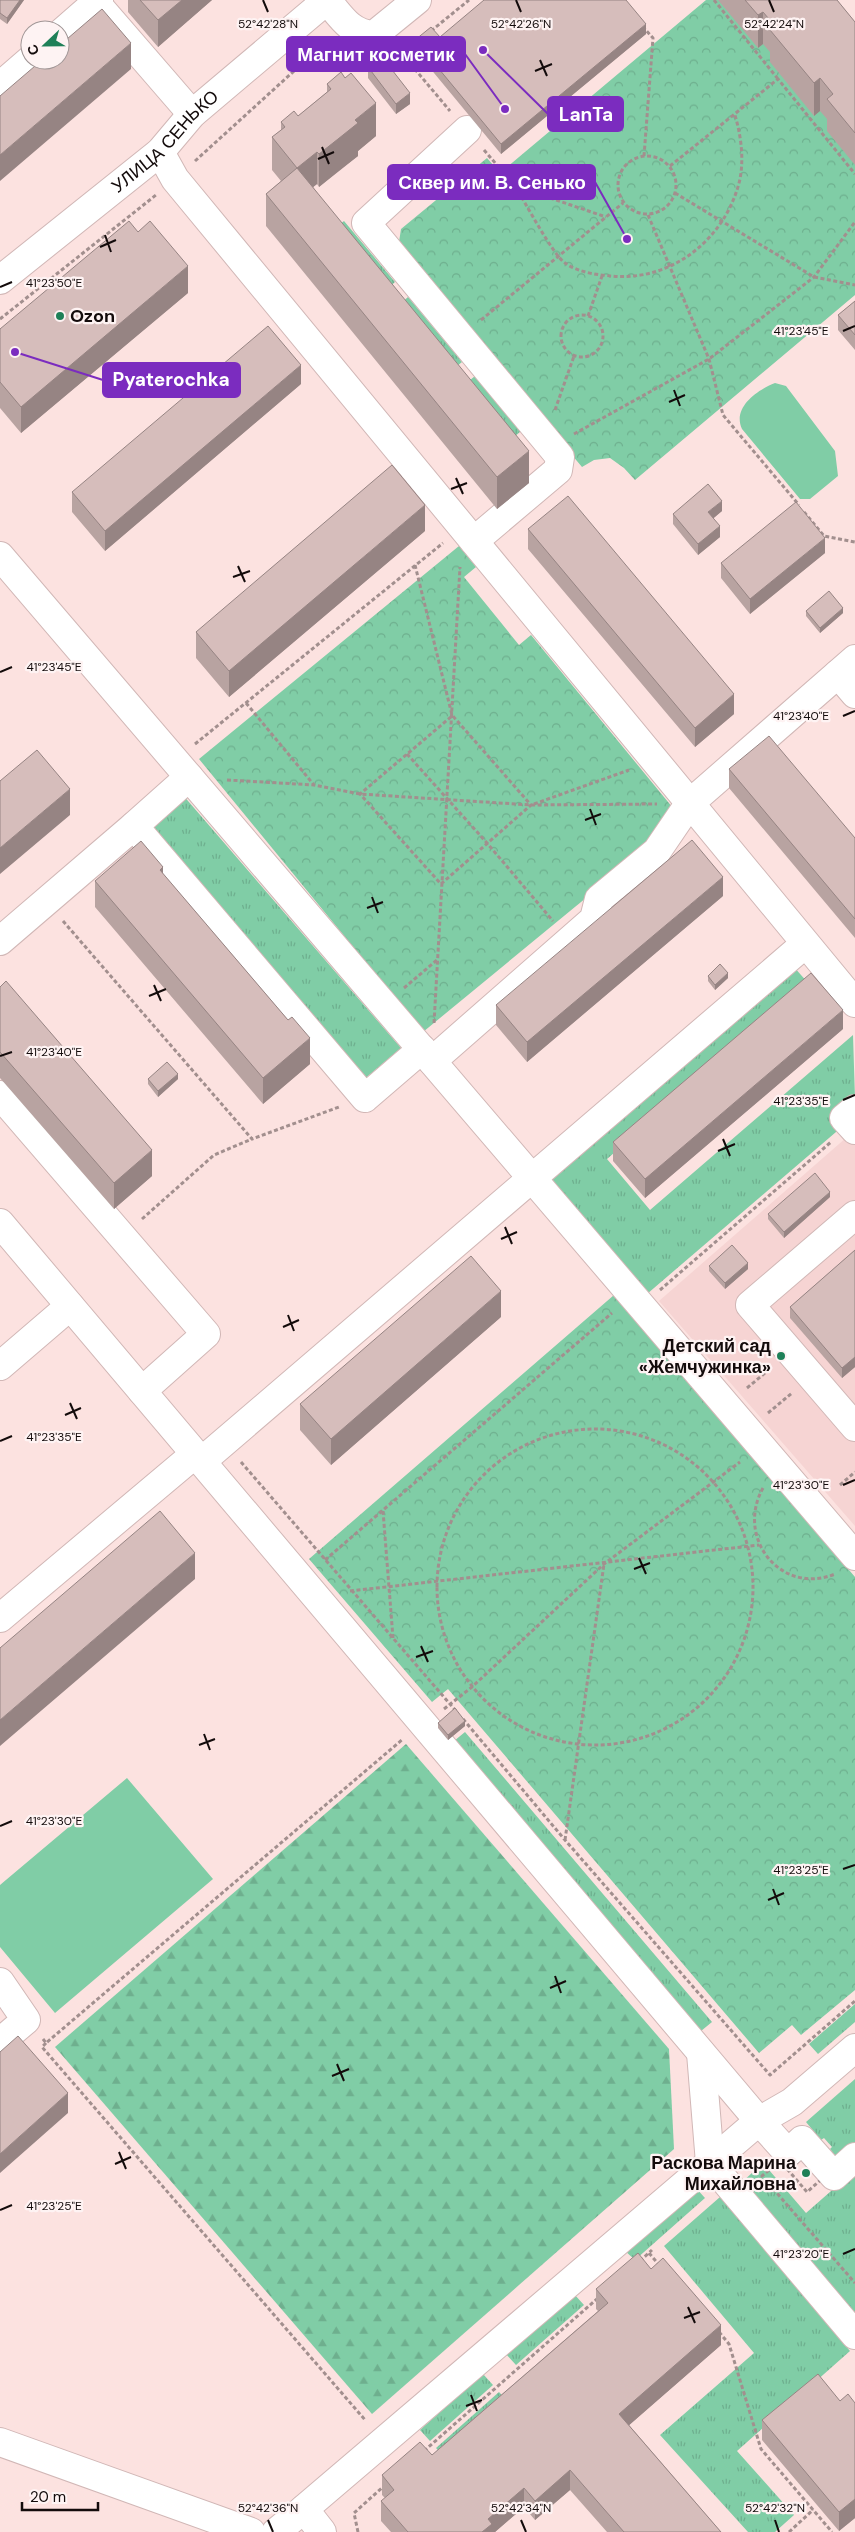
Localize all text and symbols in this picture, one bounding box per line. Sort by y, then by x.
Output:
text: 52°42'28"N [238,16,298,32]
text: 52°42'26"N [491,16,551,32]
text: 52°42'24"N [744,16,804,32]
north arrow [20,20,70,70]
callout: Магнит косметик [287,37,465,71]
text: С [23,42,43,58]
text: Магнит косметик [297,42,455,67]
street label: УЛИЦА СЕНЬКО [107,85,224,198]
callout: LanTa [548,97,623,131]
text: LanTa [559,102,613,127]
callout: Сквер им. В. Сенько [388,165,595,199]
text: Сквер им. В. Сенько [398,170,586,195]
text: 41°23'50"E [26,275,82,291]
place label: Ozon [70,304,115,328]
marker: Ozon [54,310,66,322]
text: 41°23'45"E [773,323,829,339]
callout: Pyaterochka [103,363,240,397]
text: Pyaterochka [112,367,230,392]
text: 41°23'45"E [26,659,82,675]
text: 41°23'40"E [773,708,829,724]
text: 41°23'40"E [26,1044,82,1060]
text: 41°23'35"E [773,1093,829,1109]
place label: Детский сад «Жемчужинка» [639,1334,772,1379]
marker: Детский сад «Жемчужинка» [775,1350,787,1362]
text: 41°23'35"E [26,1429,82,1445]
text: 41°23'30"E [773,1477,830,1493]
text: 41°23'30"E [26,1813,83,1829]
text: 41°23'25"E [773,1862,829,1878]
place label: Раскова Марина Михайловна [651,2151,797,2196]
marker: Раскова Марина Михайловна [800,2167,812,2179]
text: 41°23'25"E [26,2198,82,2214]
text: 41°23'20"E [773,2246,829,2262]
scale bar [22,2480,99,2512]
text: 20 m [30,2487,66,2507]
text: 52°42'36"N [238,2500,298,2516]
text: 52°42'34"N [491,2500,551,2516]
text: 52°42'32"N [745,2500,805,2516]

